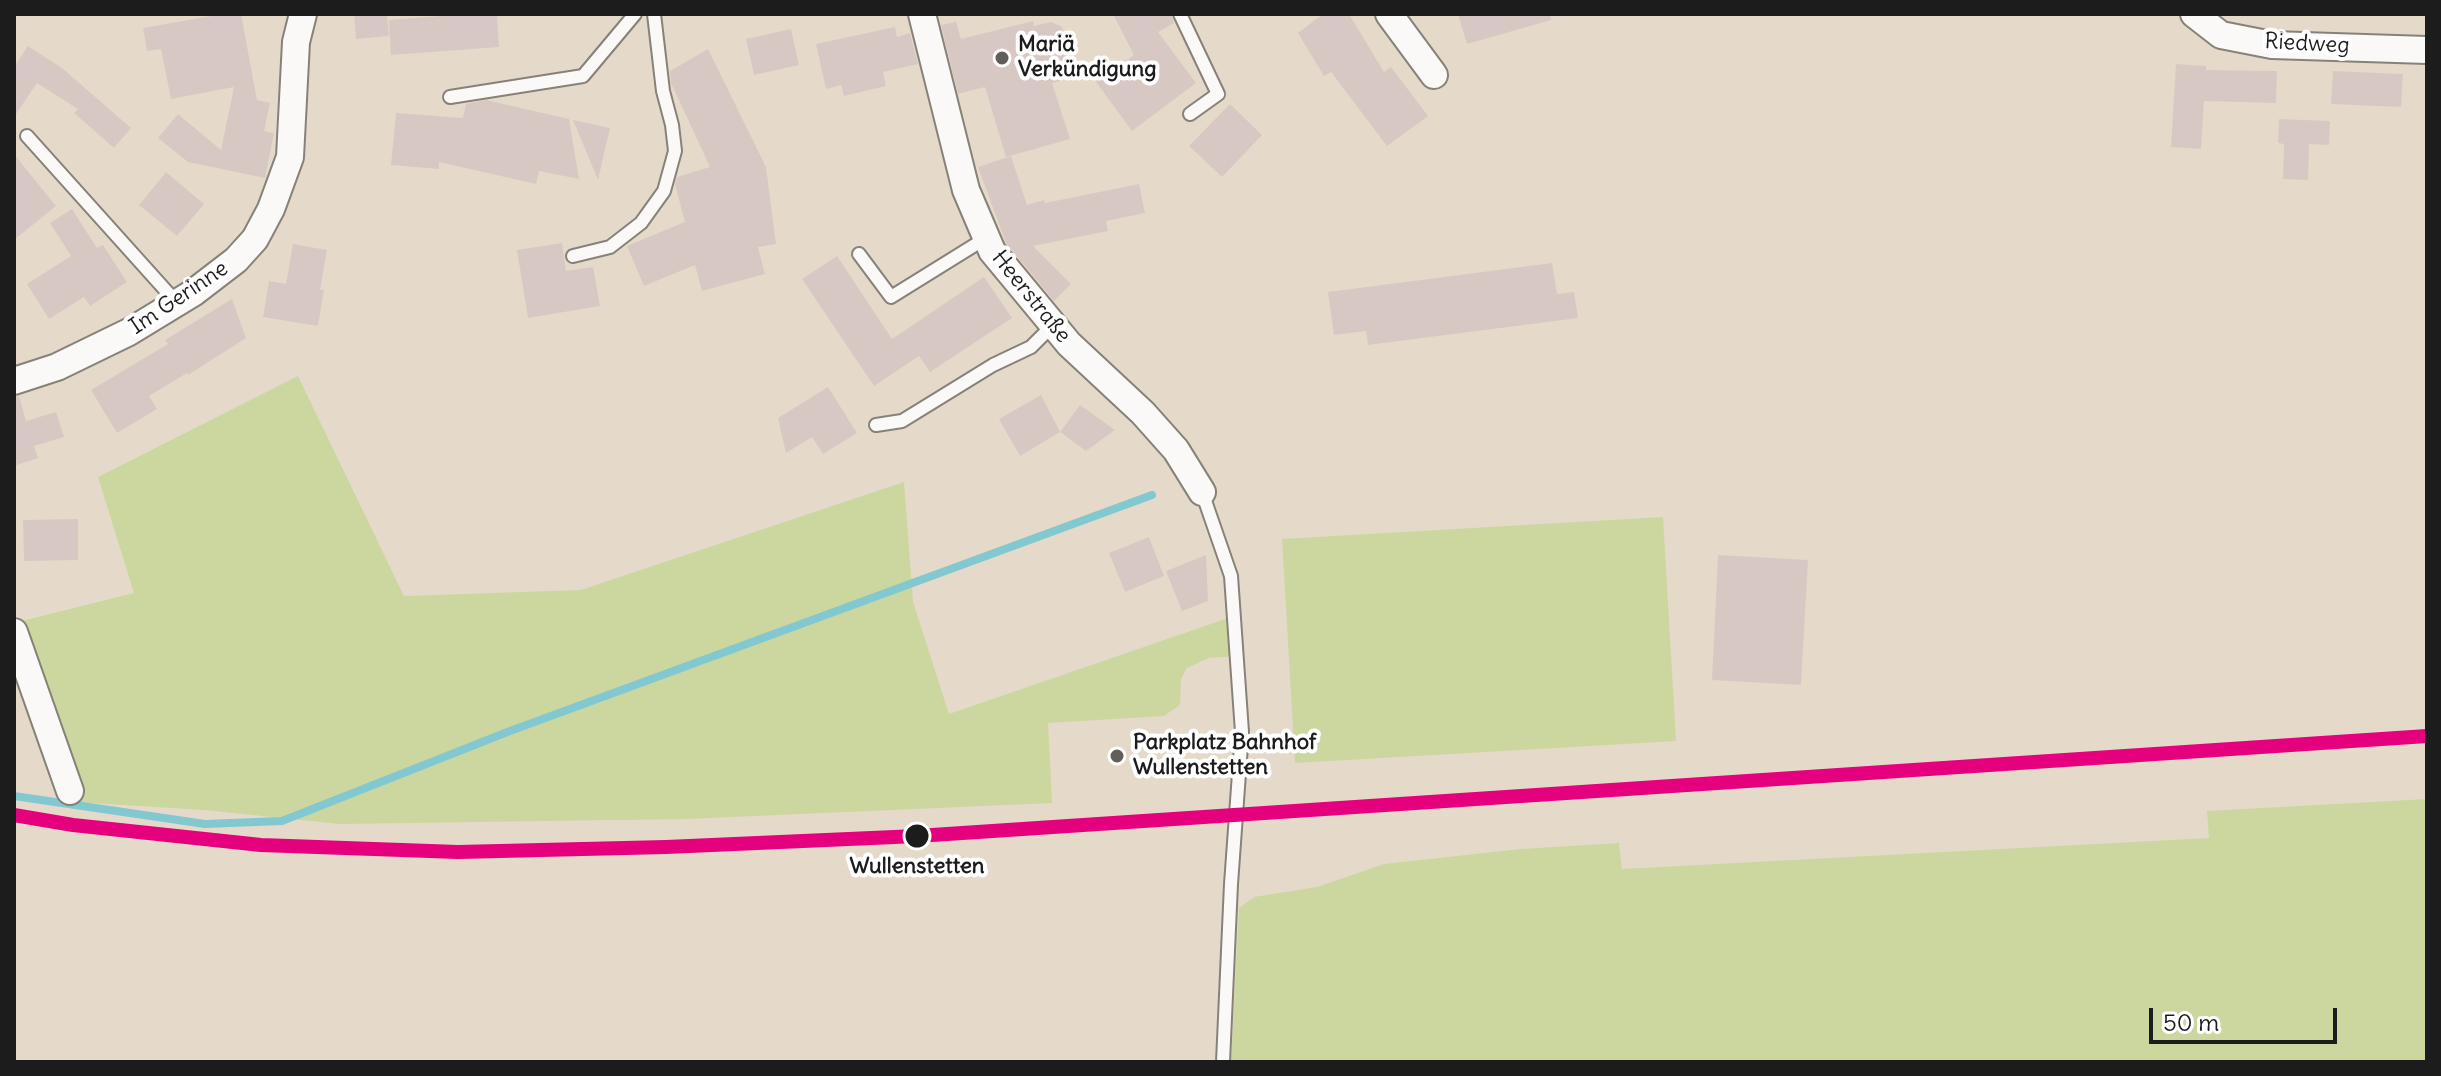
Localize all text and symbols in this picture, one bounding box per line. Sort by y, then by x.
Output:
street label: Riedweg [2264,29,2350,59]
place label: Mariä Verkündigung [1018,32,1157,84]
marker: Mariä Verkündigung [993,49,1011,67]
street label: Heerstraße [986,246,1076,348]
street label: Im Gerinne [125,255,233,341]
place label: Parkplatz Bahnhof Wullenstetten [1133,730,1316,782]
marker: Parkplatz Bahnhof Wullenstetten [1108,747,1126,765]
marker: Wullenstetten [903,822,931,850]
place label: Wullenstetten [850,854,984,880]
scale bar [2153,992,2341,1042]
text: 50 m [2163,1007,2219,1037]

